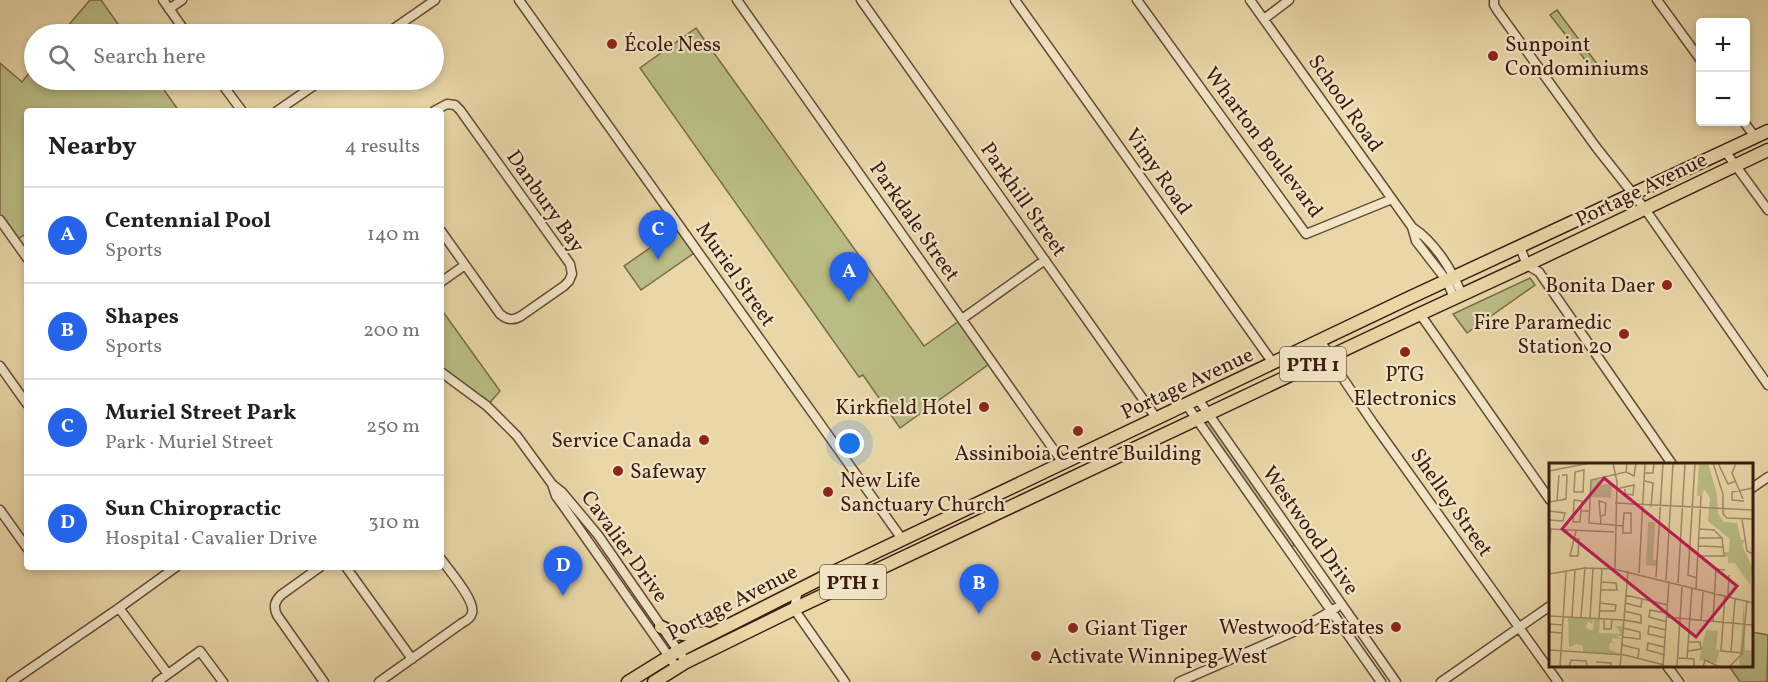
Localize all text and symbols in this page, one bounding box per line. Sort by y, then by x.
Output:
map controls [1696,18,1750,126]
button: + [1696,18,1750,72]
search box [24,24,444,90]
place label: École Ness [624,31,721,60]
place label: Sunpoint Condominiums [1505,31,1649,84]
marker: École Ness [605,37,619,51]
icon: search [45,41,78,74]
text: Search here [93,42,206,73]
street label: School Road [1300,49,1389,158]
marker: Sunpoint Condominiums [1486,49,1500,63]
street label: Wharton Boulevard [1196,61,1329,224]
button: − [1696,72,1750,126]
street label: Vimy Road [1117,123,1198,221]
text: Nearby [48,129,137,165]
text: 4 results [345,133,420,161]
street label: Parkhill Street [973,137,1073,263]
street label: Danbury Bay [499,145,591,260]
street label: Portage Avenue [1571,146,1712,235]
street label: Parkdale Street [862,156,966,288]
text: Centennial Pool [105,206,271,237]
pin: C [638,210,678,260]
street label: Muriel Street [688,217,782,333]
text: A [60,221,75,249]
text: 140 m [367,221,420,249]
text: Sports [105,237,162,265]
pin: A [830,252,868,302]
place label: Bonita Daer [1545,272,1655,301]
marker: Bonita Daer [1660,278,1674,292]
text: Shapes [105,302,179,333]
place label: Fire Paramedic Station 20 [1474,309,1612,362]
text: B [61,317,74,345]
text: 200 m [363,317,420,345]
marker: Fire Paramedic Station 20 [1617,327,1631,341]
text: Sports [105,333,162,361]
street label: Portage Avenue [1117,341,1259,428]
marker: PTG Electronics [1398,345,1412,359]
road number: PTH 1 [1280,347,1346,381]
place label: PTG Electronics [1354,361,1456,414]
place label: Kirkfield Hotel [835,394,972,423]
text: Muriel Street Park [105,398,296,429]
marker: Kirkfield Hotel [977,400,991,414]
text: C [61,413,74,441]
text: 250 m [366,413,420,441]
marker: Assiniboia Centre Building [1071,424,1085,438]
place label: Service Canada [551,427,692,456]
text: Park · Muriel Street [105,429,274,457]
your location [835,429,864,458]
marker: Service Canada [697,433,711,447]
place label: Assiniboia Centre Building [954,440,1202,469]
street label: Shelley Street [1403,443,1499,563]
place label: Safeway [630,458,707,487]
street label: Westwood Drive [1254,461,1365,601]
inset map [1549,463,1753,667]
marker: Safeway [611,464,625,478]
place label: New Life Sanctuary Church [840,467,1006,520]
street label: Cavalier Drive [573,485,674,609]
marker: New Life Sanctuary Church [821,485,835,499]
text: Sun Chiropractic [105,494,281,525]
text: D [60,509,75,537]
text: 310 m [368,509,420,537]
text: Hospital · Cavalier Drive [105,525,317,553]
pin: D [544,546,582,596]
street label: Portage Avenue [662,558,803,649]
pin: B [960,564,998,614]
road number: PTH 1 [820,565,886,599]
place label: Westwood Estates [1219,614,1384,643]
place label: Giant Tiger [1085,615,1188,644]
marker: Westwood Estates [1389,620,1403,634]
marker: Giant Tiger [1066,621,1080,635]
place label: Activate Winnipeg West [1048,643,1268,672]
marker: Activate Winnipeg West [1029,649,1043,663]

